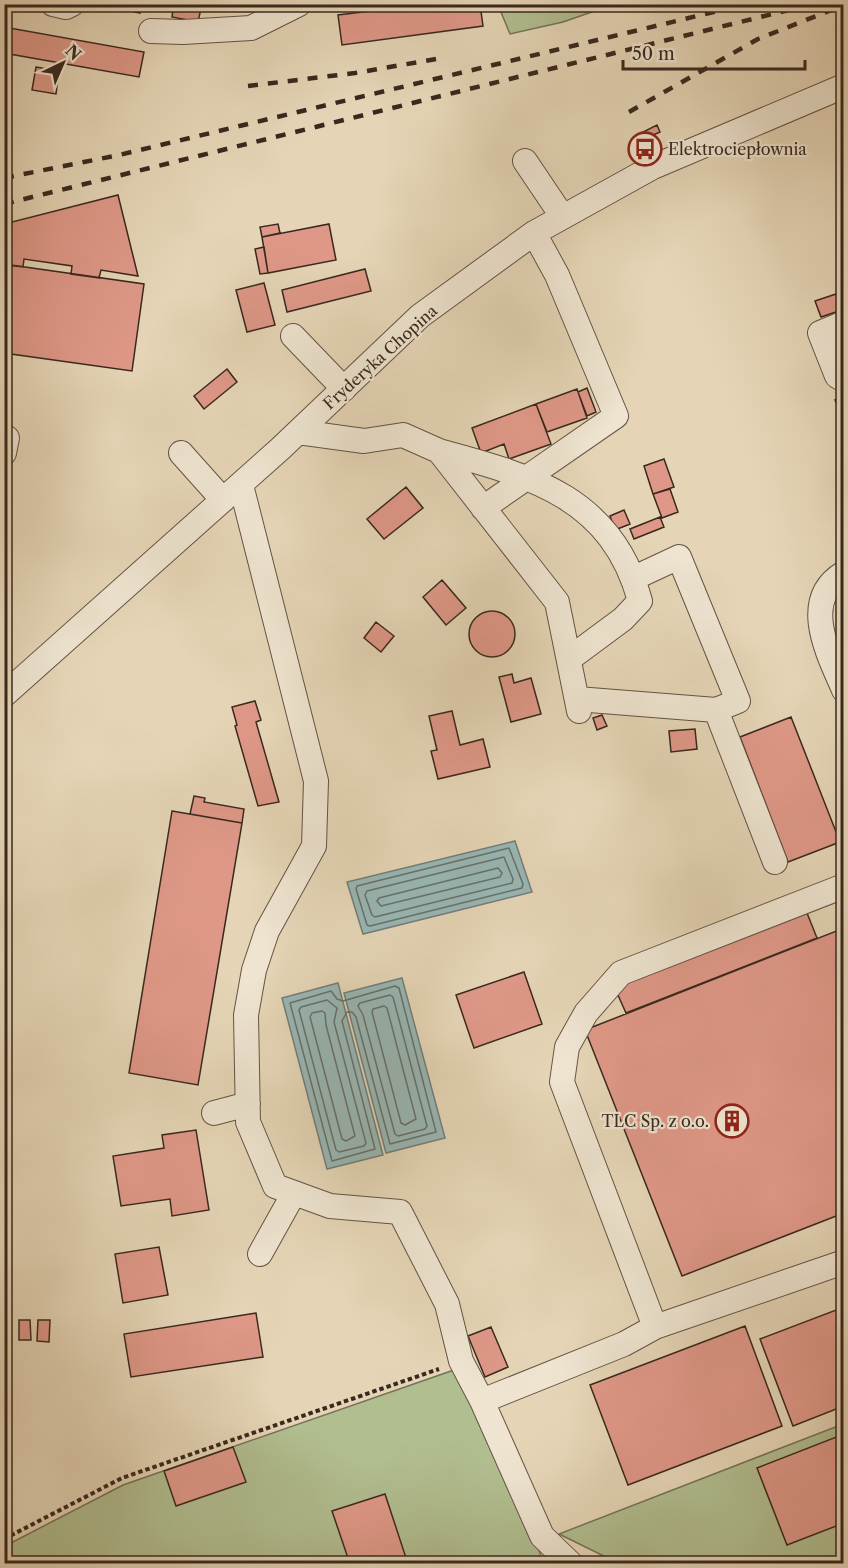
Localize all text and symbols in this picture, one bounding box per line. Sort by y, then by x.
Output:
north arrow [33,33,93,93]
scale bar [623,33,804,71]
text: N [61,40,85,64]
text: 50 m [632,43,675,65]
bus stop icon: Elektrociepłownia [627,131,663,167]
place label: Elektrociepłownia [668,139,807,159]
street label: Fryderyka Chopina [319,300,442,413]
building icon: TLC Sp. z o.o. [714,1103,750,1139]
place label: TLC Sp. z o.o. [602,1111,709,1131]

